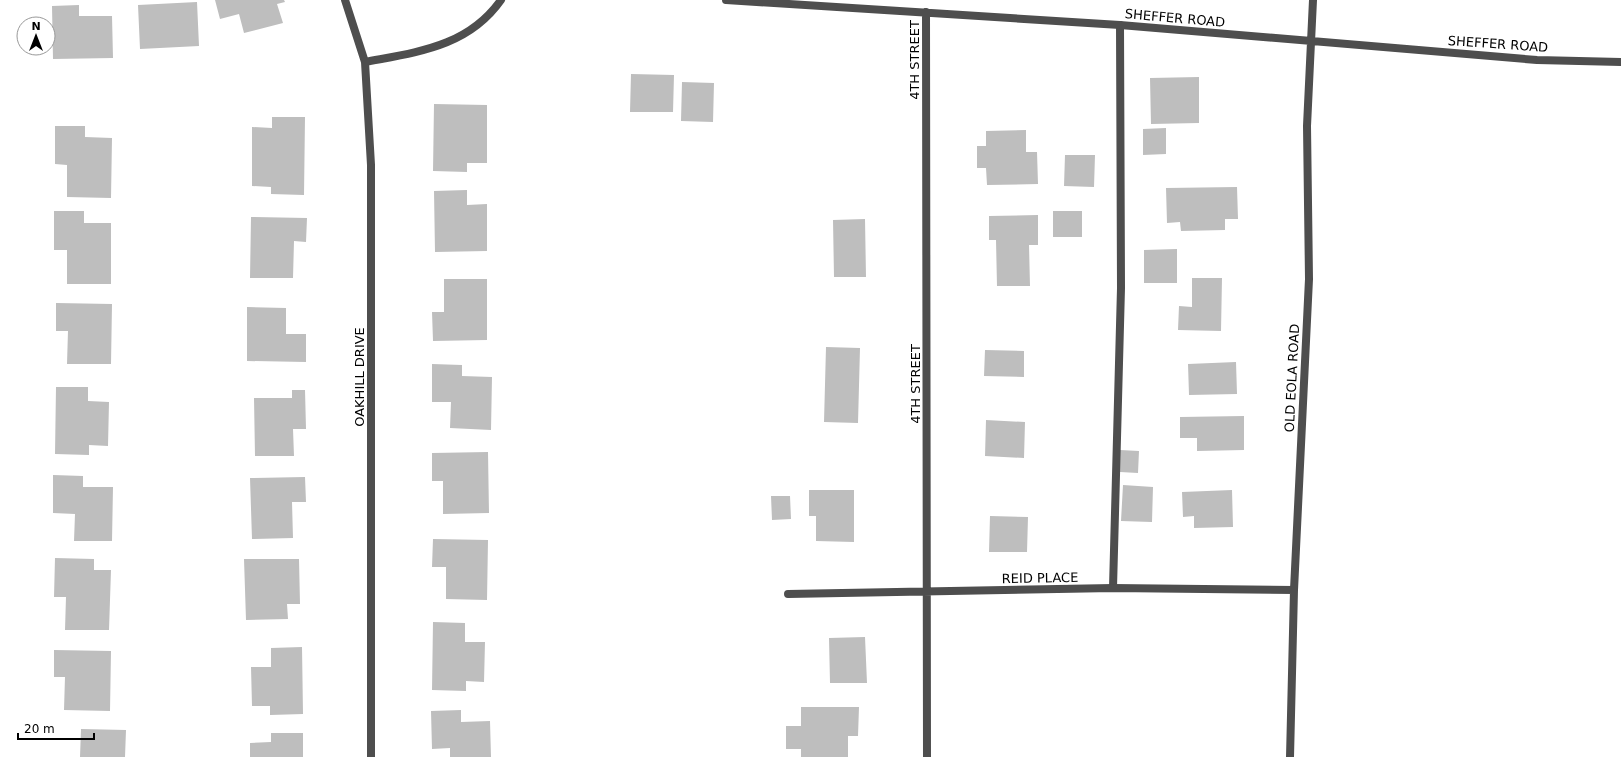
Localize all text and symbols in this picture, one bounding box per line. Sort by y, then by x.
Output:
street label: SHEFFER ROAD [1124,6,1226,30]
north arrow [16,16,56,56]
text: N [31,20,41,33]
street label: 4TH STREET [907,20,922,100]
street label: SHEFFER ROAD [1447,33,1549,55]
street label: OLD EOLA ROAD [1282,323,1302,433]
street label: OAKHILL DRIVE [352,327,367,427]
street label: 4TH STREET [908,344,923,424]
street label: REID PLACE [1002,570,1078,586]
scale bar [18,715,94,741]
text: 20 m [24,722,55,736]

